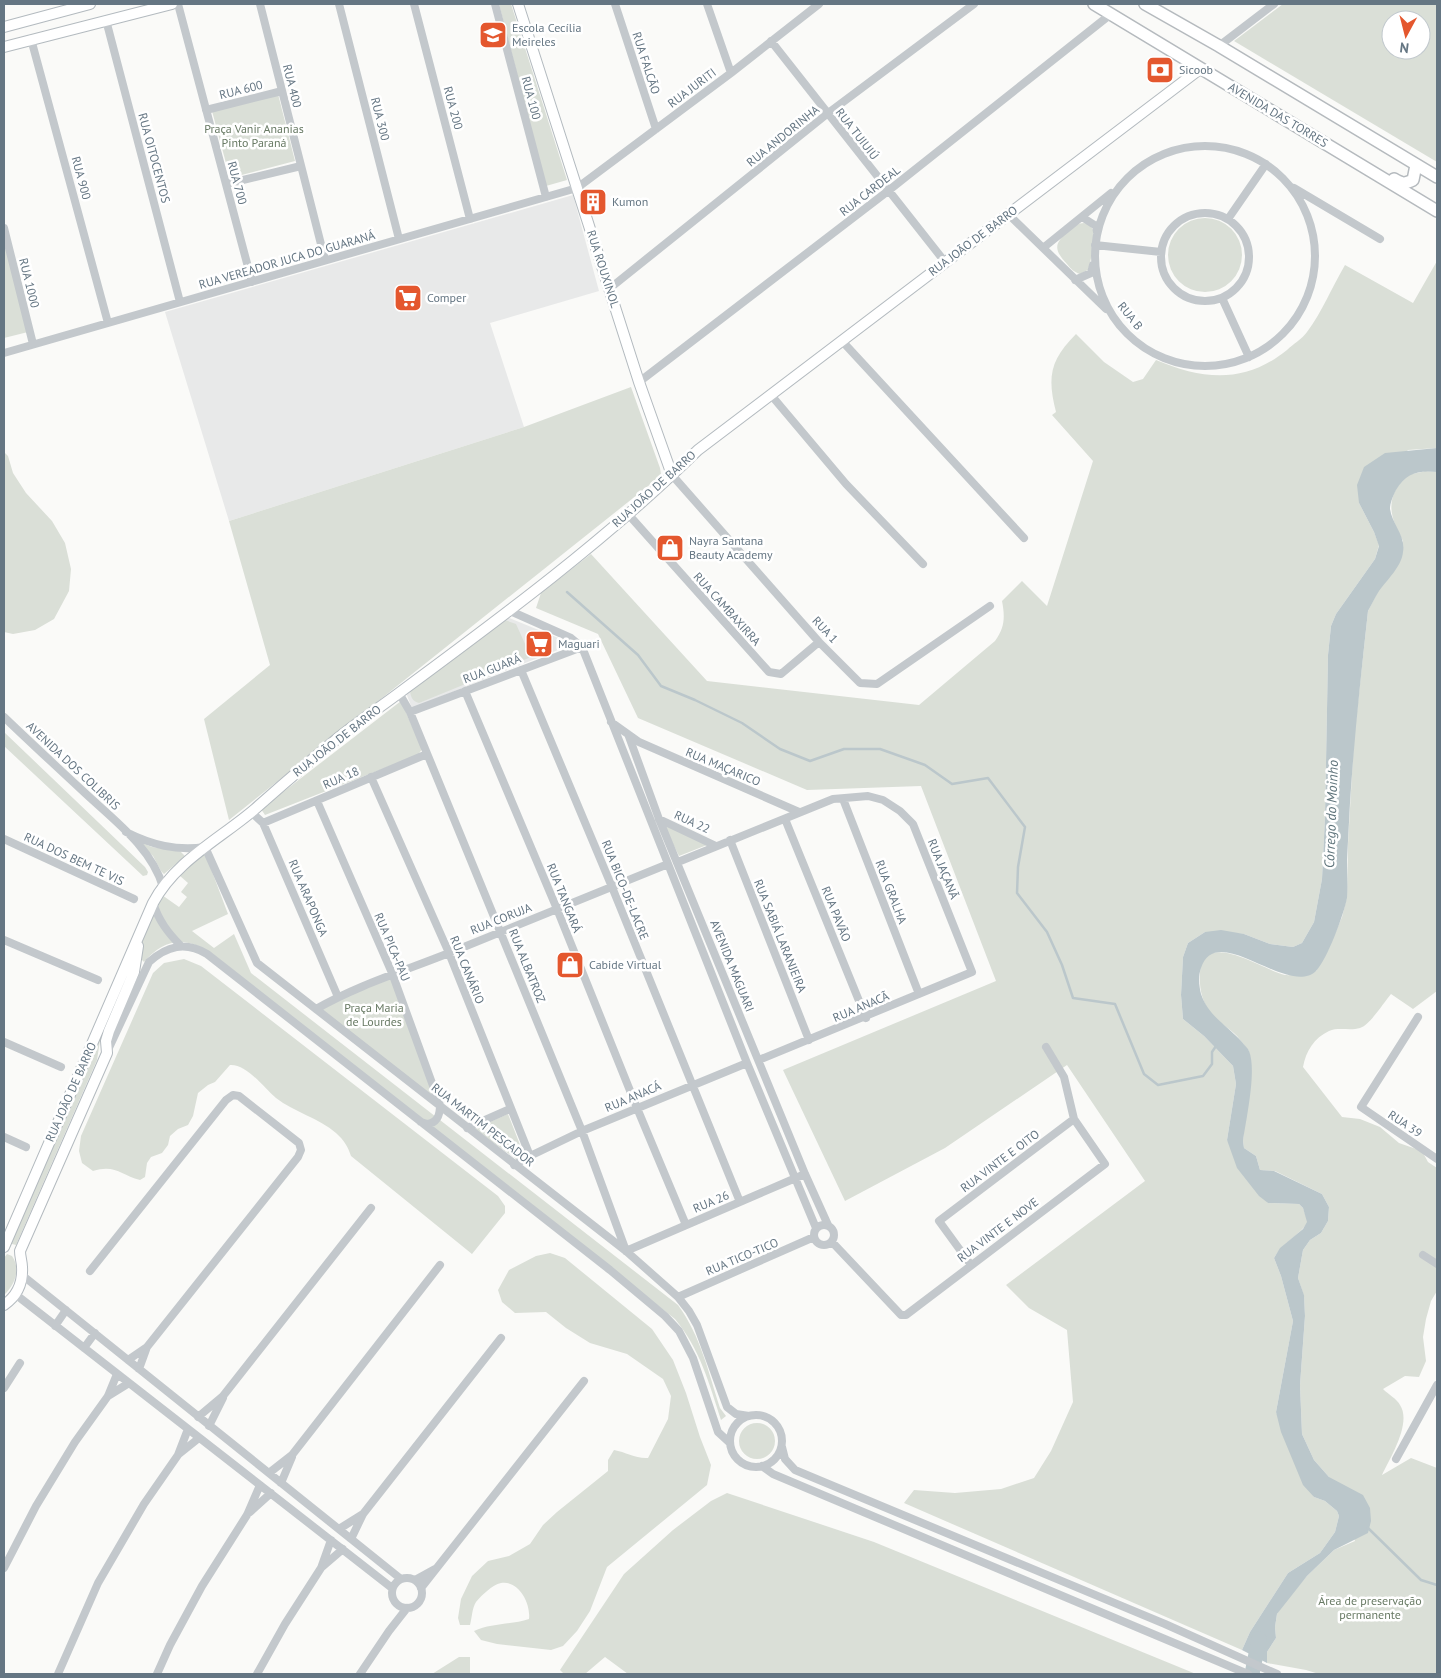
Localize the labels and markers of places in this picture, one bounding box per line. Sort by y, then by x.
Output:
school or university icon: Escola Cecília Meireles [478,20,508,50]
place label: Escola Cecília Meireles [512,20,581,49]
bank icon: Sicoob [1145,55,1175,85]
place label: Sicoob [1179,62,1213,77]
building icon: Kumon [578,187,608,217]
place label: Kumon [612,194,648,209]
supermarket icon: Comper [393,283,423,313]
place label: Comper [427,290,466,305]
shop icon: Nayra Santana Beauty Academy [655,533,685,563]
place label: Nayra Santana Beauty Academy [689,533,773,562]
supermarket icon: Maguari [524,629,554,659]
place label: Maguari [558,636,600,651]
shop icon: Cabide Virtual [555,950,585,980]
place label: Cabide Virtual [589,957,662,972]

